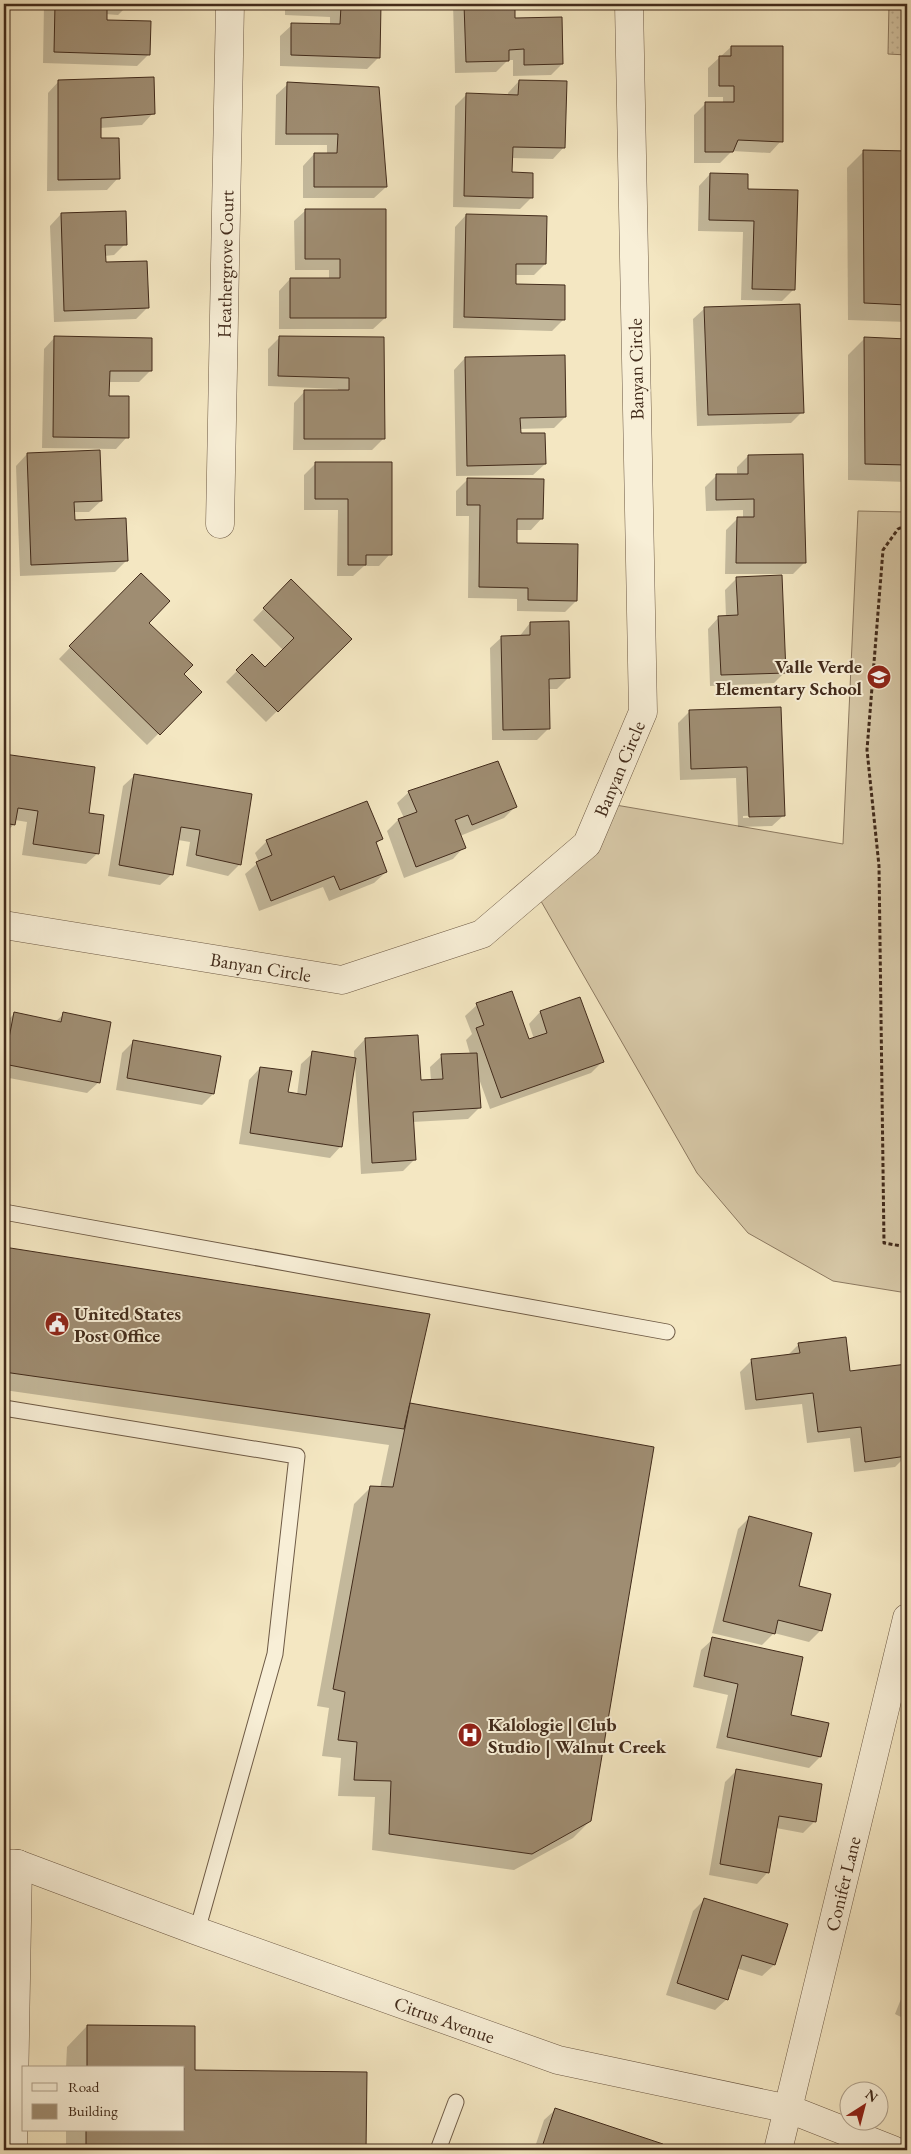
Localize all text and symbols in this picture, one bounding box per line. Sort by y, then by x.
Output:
street label: Heathergrove Court [211,190,239,338]
street label: Banyan Circle [623,318,649,420]
place label: Valle Verde Elementary School [715,654,863,701]
school or university icon: Valle Verde Elementary School [866,664,892,690]
street label: Banyan Circle [588,717,650,820]
street label: Banyan Circle [208,946,313,987]
place label: United States Post Office [74,1301,181,1348]
public building icon: United States Post Office [44,1311,70,1337]
place label: Kalologie | Club Studio | Walnut Creek [488,1712,667,1759]
hospital icon: Kalologie | Club Studio | Walnut Creek [457,1722,483,1748]
street label: Conifer Lane [819,1834,866,1934]
street label: Citrus Avenue [391,1990,498,2049]
legend [22,2066,185,2132]
text: Road [68,2077,100,2096]
north arrow [838,2082,888,2132]
text: N [862,2085,882,2106]
text: Building [68,2101,118,2120]

